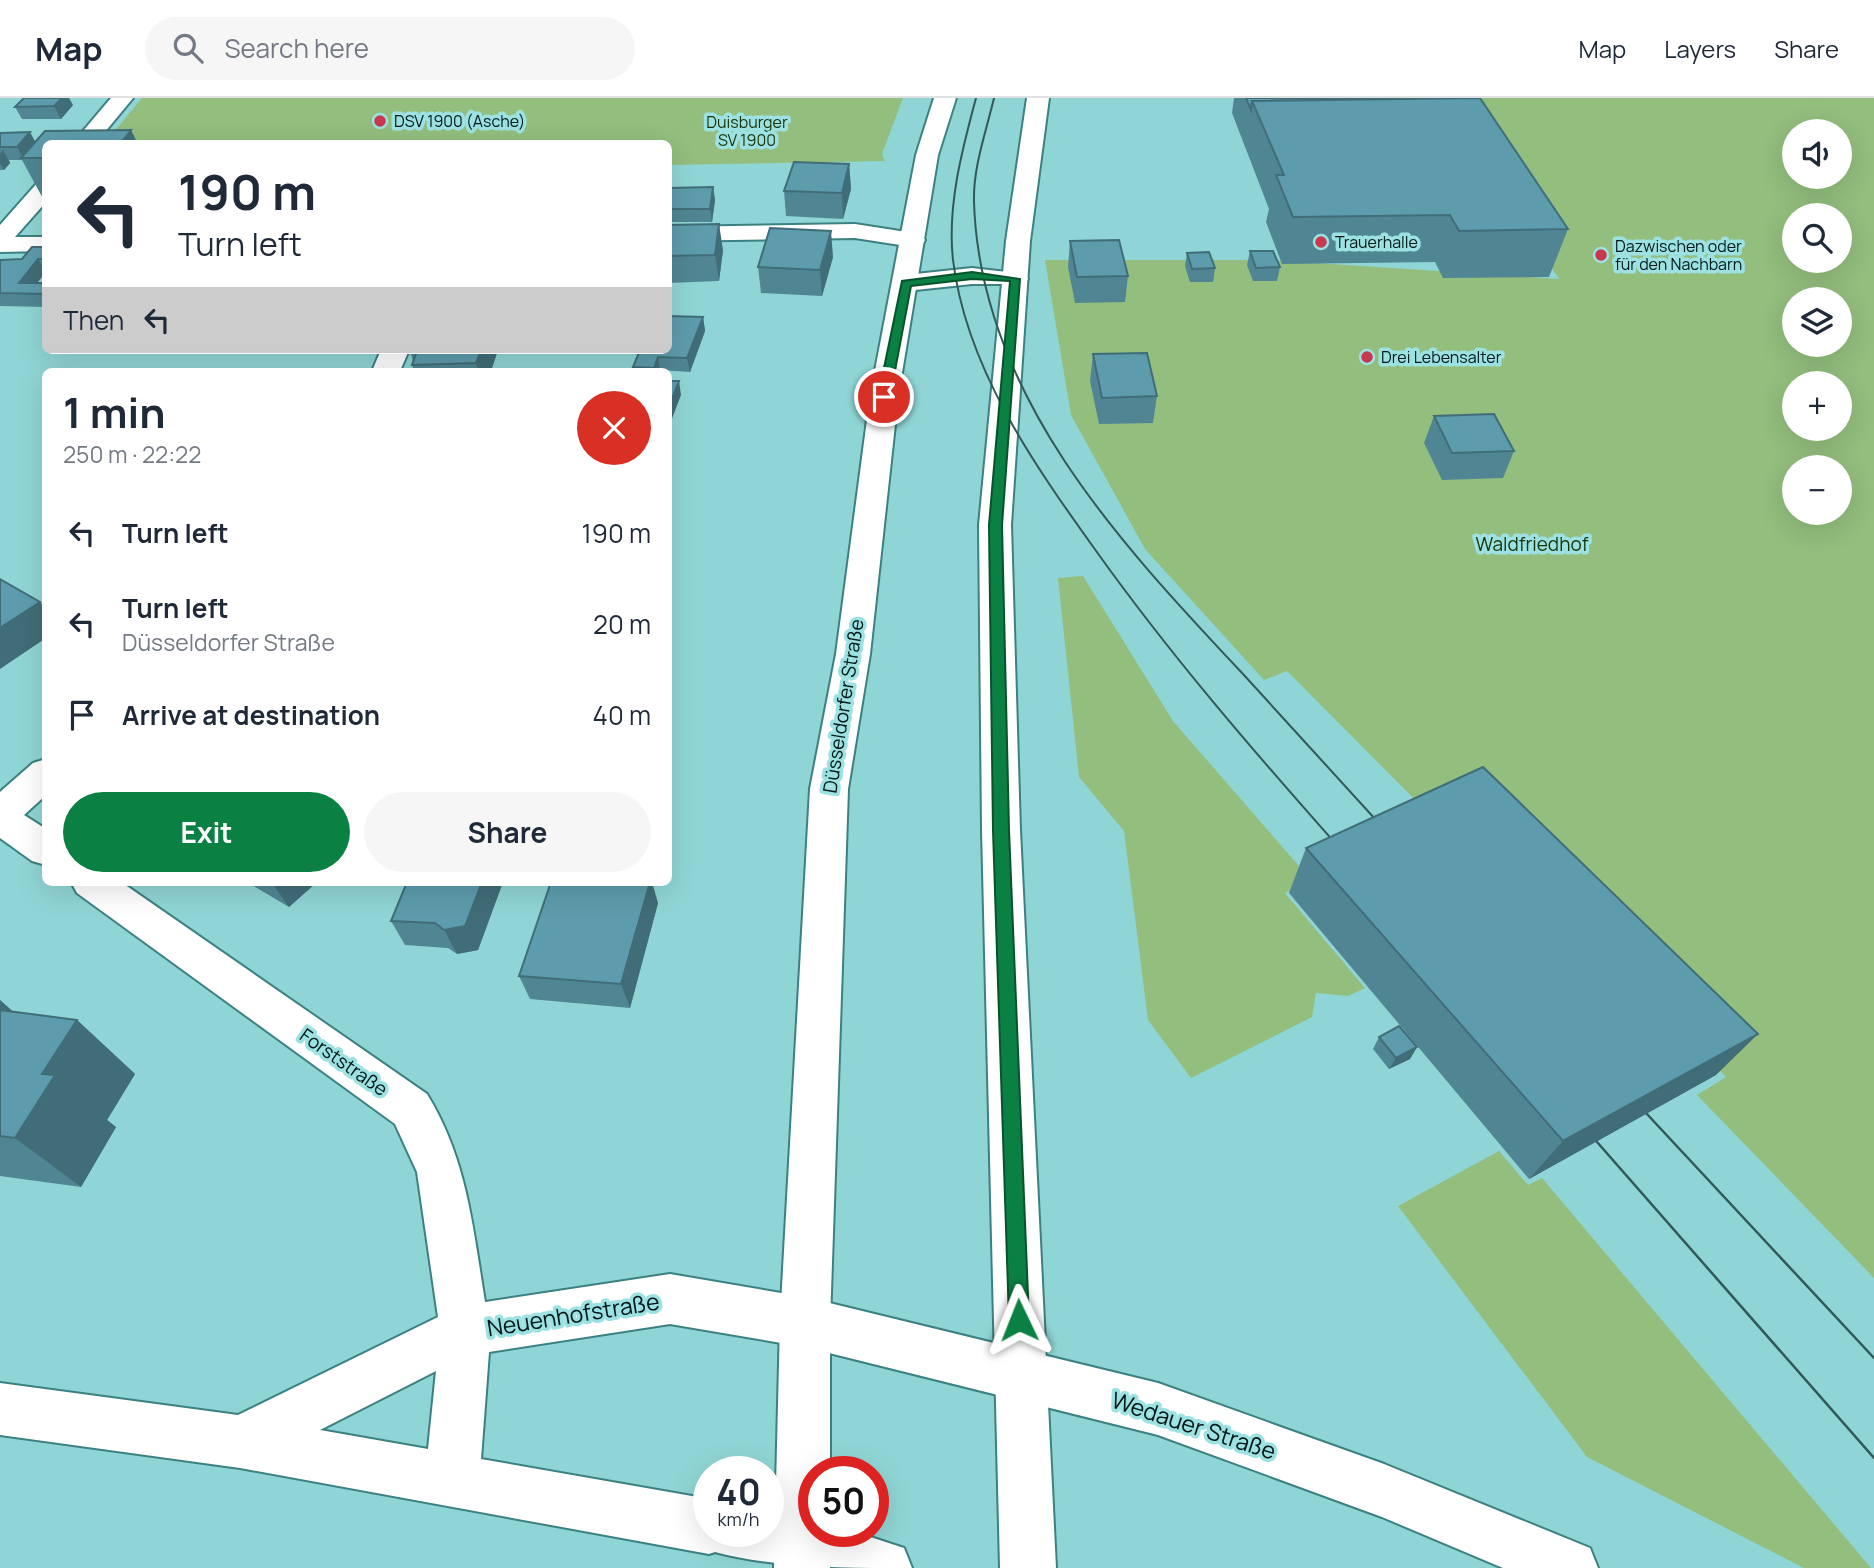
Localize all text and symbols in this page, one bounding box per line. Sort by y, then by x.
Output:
search box [145,17,635,80]
text: Map [35,26,103,71]
icon: search [169,29,207,67]
text: Search here [225,30,369,66]
text: Map [1579,32,1626,65]
text: Layers [1664,32,1736,65]
text: Share [1774,32,1839,65]
place label: DSV 1900 (Asche) [394,110,525,132]
park label: Duisburger SV 1900 [706,111,788,151]
marker: DSV 1900 (Asche) [372,113,388,129]
map controls [1782,119,1852,525]
button: sound [1782,119,1852,189]
text: 190 m [178,158,316,225]
icon: left [63,168,154,259]
button: search [1782,203,1852,273]
text: Turn left [178,222,302,266]
place label: Trauerhalle [1335,231,1418,253]
marker: Trauerhalle [1313,234,1329,250]
place label: Dazwischen oder für den Nachbarn [1615,235,1742,275]
marker: Dazwischen oder für den Nachbarn [1593,247,1609,263]
button: layers [1782,287,1852,357]
icon: left [138,301,176,339]
text: Then [63,302,124,338]
place label: Drei Lebensalter [1381,346,1502,368]
marker: Drei Lebensalter [1359,349,1375,365]
pin [854,367,914,427]
button: + [1782,371,1852,441]
icon: arrive [865,378,903,416]
text: 1 min [63,383,166,441]
button: close [577,391,651,465]
text: 250 m · 22:22 [63,438,201,470]
button: − [1782,455,1852,525]
icon: left [63,514,101,552]
text: Turn left [122,515,229,551]
text: 190 m [582,515,651,551]
park label: Waldfriedhof [1476,531,1589,557]
text: Turn left [122,590,229,626]
icon: left [63,605,101,643]
text: 20 m [593,606,651,642]
street label: Düsseldorfer Straße [816,617,870,795]
text: Düsseldorfer Straße [122,626,335,658]
icon: arrive [63,696,101,734]
text: Arrive at destination [122,697,380,733]
text: 40 m [593,697,651,733]
button: Exit [63,792,350,872]
button: Share [364,792,651,872]
street label: Forststraße [295,1022,393,1102]
position arrow [982,1283,1056,1357]
street label: Neuenhofstraße [484,1285,662,1343]
street label: Wedauer Straße [1108,1383,1280,1467]
speed limit sign: 50 [798,1456,889,1547]
text: 40 [716,1468,761,1516]
text: km/h [718,1507,759,1531]

